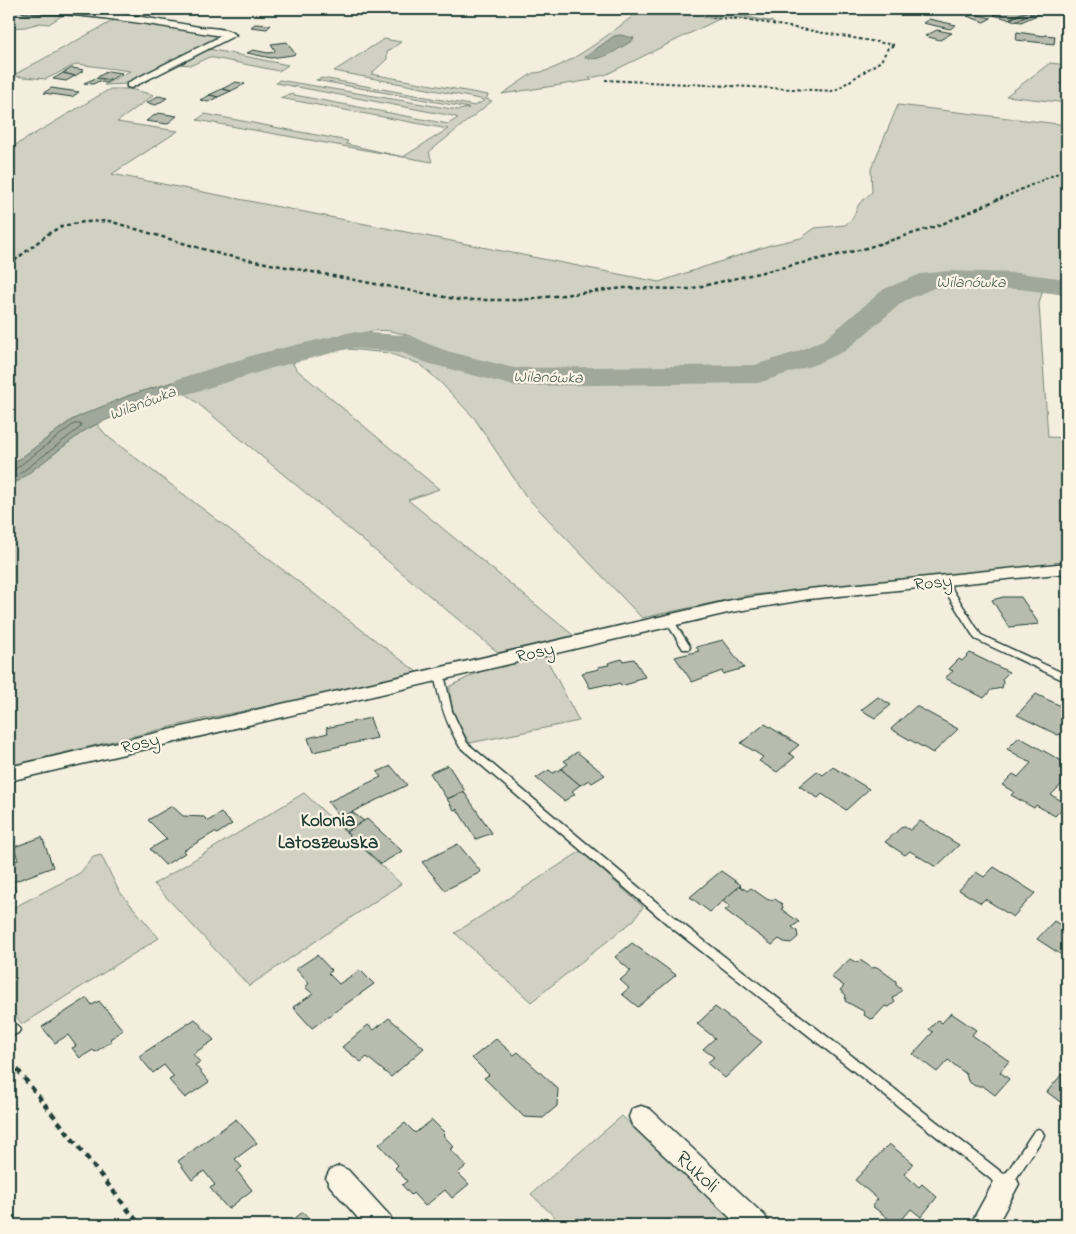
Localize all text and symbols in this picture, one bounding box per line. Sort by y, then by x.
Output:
water label: Wilanówka [936,271,1006,295]
water label: Wilanówka [513,365,583,391]
water label: Wilanówka [106,380,180,428]
street label: Rosy [913,569,954,599]
street label: Rosy [514,637,557,671]
street label: Rosy [119,728,162,762]
district label: Kolonia Latoszewska [278,808,378,857]
street label: Rukoli [668,1144,725,1201]

